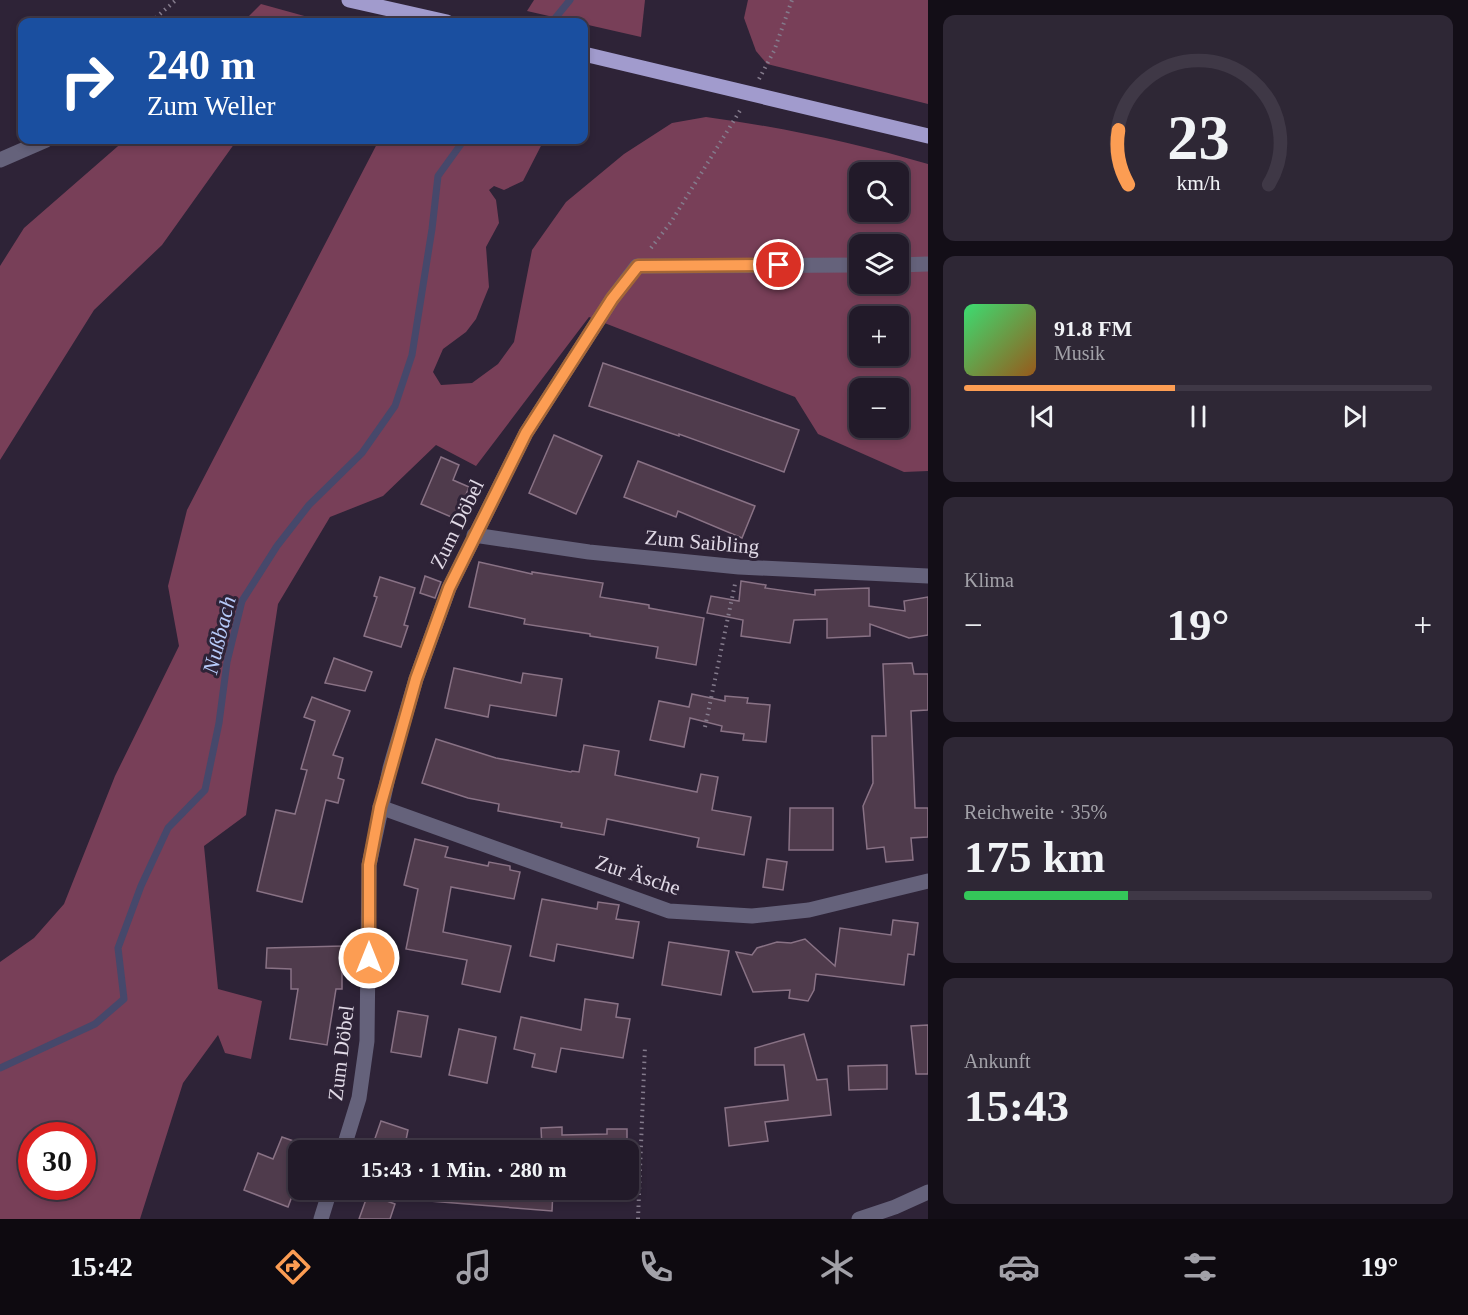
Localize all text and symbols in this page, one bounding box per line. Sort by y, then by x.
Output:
icon: right [48,42,126,120]
text: 240 m [147,42,256,88]
text: Zum Weller [147,91,276,121]
text: 23 [1167,103,1229,172]
map controls [849,162,909,438]
button: search [849,162,909,222]
text: km/h [1176,171,1220,195]
button: layers [849,234,909,294]
pin [753,239,804,290]
icon: arrive [762,248,795,281]
button: + [849,306,909,366]
text: 91.8 FM [1054,316,1132,341]
text: Musik [1054,342,1105,364]
button: − [849,378,909,438]
icon: previous [1026,400,1059,433]
icon: pause [1182,400,1215,433]
icon: next [1338,400,1371,433]
street label: Zum Döbel [425,475,489,573]
street label: Zum Saibling [644,525,761,559]
text: Klima [964,569,1014,591]
water label: Nußbach [197,593,241,678]
text: 19° [1167,600,1230,650]
text: − [964,607,983,643]
text: + [1413,607,1432,643]
text: Reichweite · 35% [964,801,1107,823]
text: 175 km [964,832,1105,882]
street label: Zur Äsche [592,850,684,900]
position arrow [337,926,401,990]
street label: Zum Döbel [323,1004,359,1102]
text: Ankunft [964,1050,1031,1072]
text: 15:43 [964,1081,1069,1131]
speed limit sign: 30 [18,1122,96,1200]
text: 15:43 · 1 Min. · 280 m [361,1157,566,1182]
icon: directions [272,1246,314,1288]
icon: music [453,1246,495,1288]
icon: phone [635,1246,677,1288]
icon: climate [816,1246,858,1288]
icon: car [998,1246,1040,1288]
icon: filters [1179,1246,1221,1288]
text: 15:42 [70,1252,133,1282]
text: 19° [1360,1252,1398,1282]

